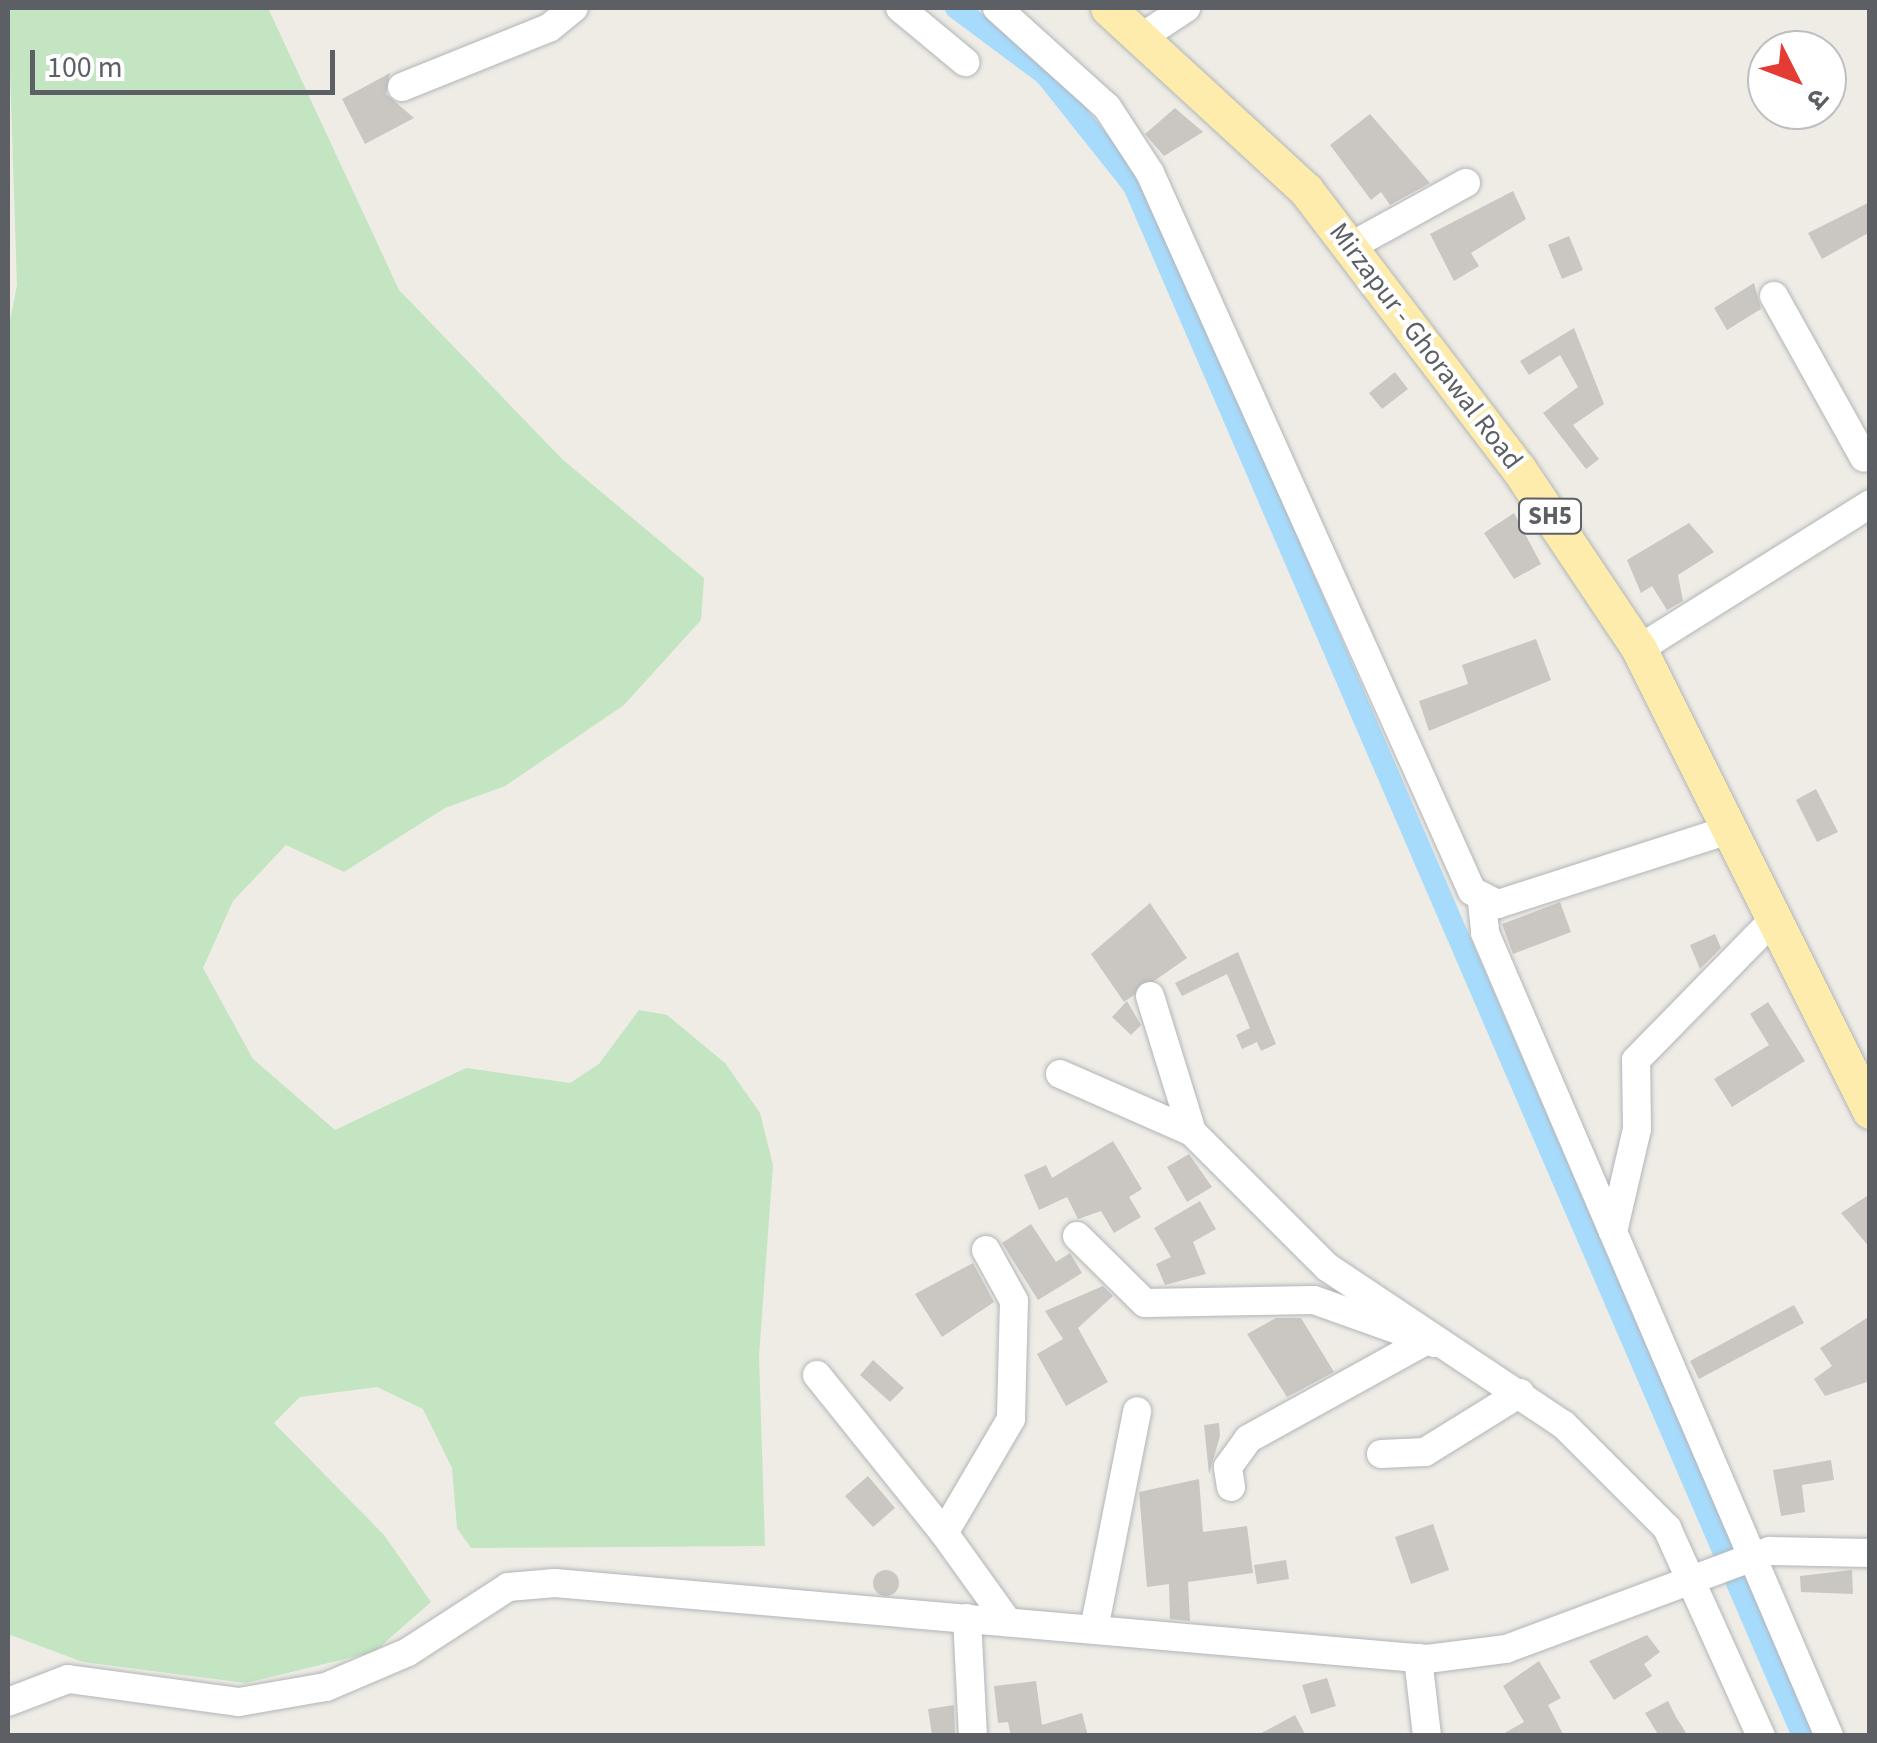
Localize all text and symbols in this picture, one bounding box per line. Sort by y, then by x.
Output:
scale bar [35,30,340,92]
north arrow [1747,30,1847,130]
text: 100 m [47,46,123,89]
text: उ [1797,79,1838,118]
street label: Mirzapur - Ghorawal Road [1322,216,1530,476]
road number: SH5 [1518,496,1582,536]

